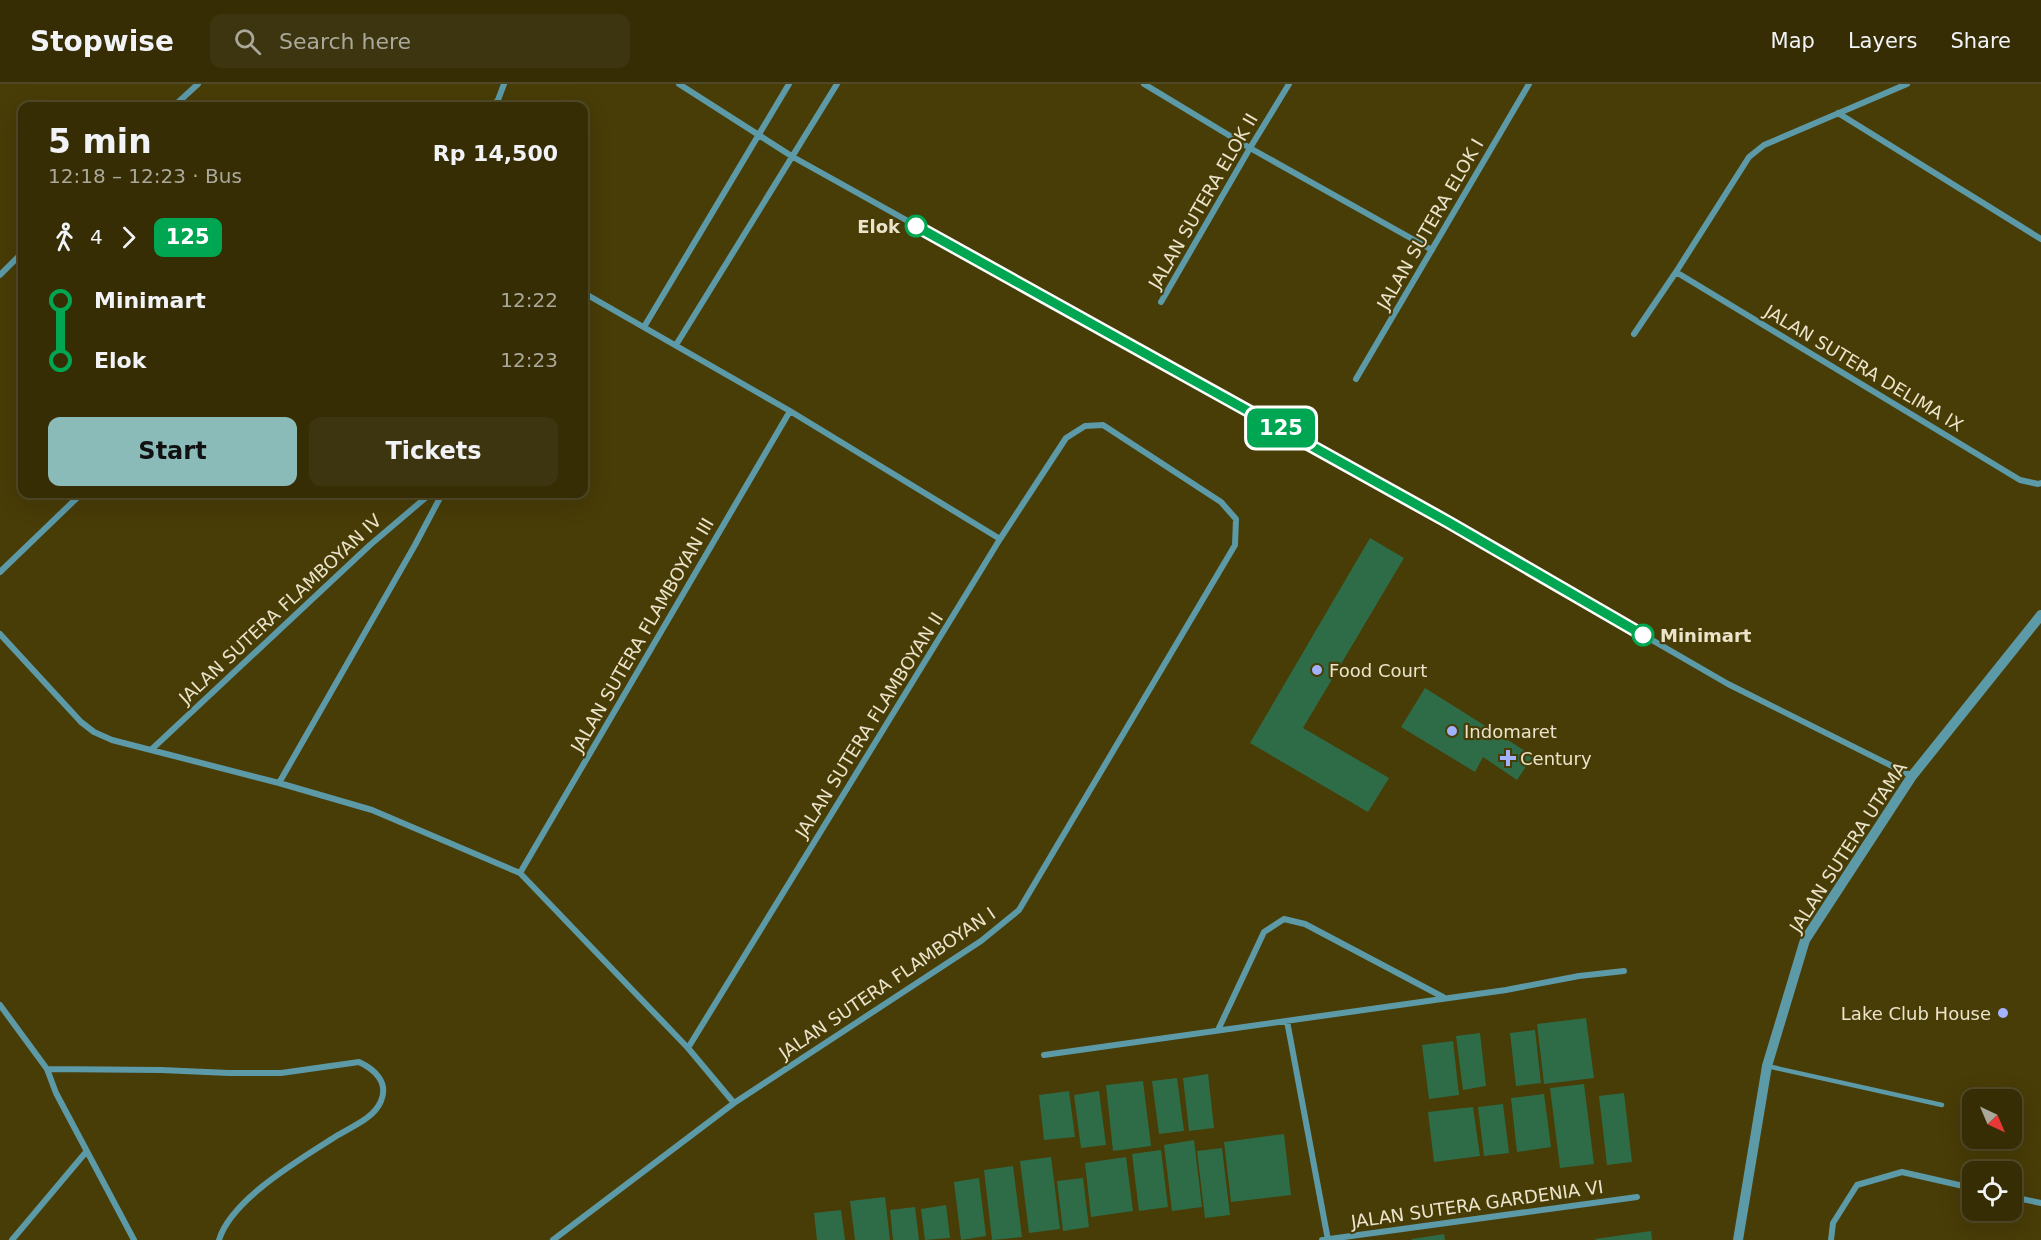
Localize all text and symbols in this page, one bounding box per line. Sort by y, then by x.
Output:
search box [210,14,630,68]
text: Stopwise [30,25,174,58]
icon: search [231,25,264,58]
text: Search here [279,29,411,54]
text: Map [1771,29,1815,53]
text: Layers [1848,29,1917,53]
text: Share [1950,29,2011,53]
street label: JALAN SUTERA ELOK II [1144,110,1262,293]
text: 5 min [48,122,152,161]
street label: JALAN SUTERA ELOK I [1372,135,1488,314]
text: Rp 14,500 [433,141,558,166]
text: 12:18 – 12:23 · Bus [48,164,242,188]
marker: Elok [905,215,927,237]
place label: Elok [857,216,901,237]
icon: walk [48,221,81,254]
icon: forward [112,221,145,254]
text: 4 [90,225,103,249]
text: 125 [166,225,210,249]
text: Minimart [94,288,206,313]
text: 12:22 [500,288,558,312]
street label: JALAN SUTERA DELIMA IX [1760,300,1967,436]
text: Elok [94,348,146,373]
text: 12:23 [500,348,558,372]
line badge: 125 [1246,408,1316,448]
text: 125 [1259,416,1303,440]
button: Start [48,417,297,486]
button: Tickets [309,417,558,486]
street label: JALAN SUTERA FLAMBOYAN IV [174,509,386,709]
street label: JALAN SUTERA FLAMBOYAN III [566,514,718,757]
street label: JALAN SUTERA FLAMBOYAN II [790,609,947,842]
marker: Minimart [1632,624,1654,646]
place label: Minimart [1660,625,1752,646]
place label: Food Court [1329,660,1427,681]
marker: Food Court [1310,663,1324,677]
place label: Indomaret [1464,721,1557,742]
marker: Indomaret [1445,724,1459,738]
place label: Century [1520,748,1592,769]
marker: Century [1501,751,1515,765]
street label: JALAN SUTERA UTAMA [1784,757,1911,937]
street label: JALAN SUTERA FLAMBOYAN I [774,903,999,1064]
place label: Lake Club House [1841,1003,1991,1024]
marker: Lake Club House [1996,1006,2010,1020]
north arrow [1962,1089,2022,1149]
map controls [1962,1089,2022,1221]
button: locate [1962,1161,2022,1221]
street label: JALAN SUTERA GARDENIA VI [1349,1176,1604,1232]

